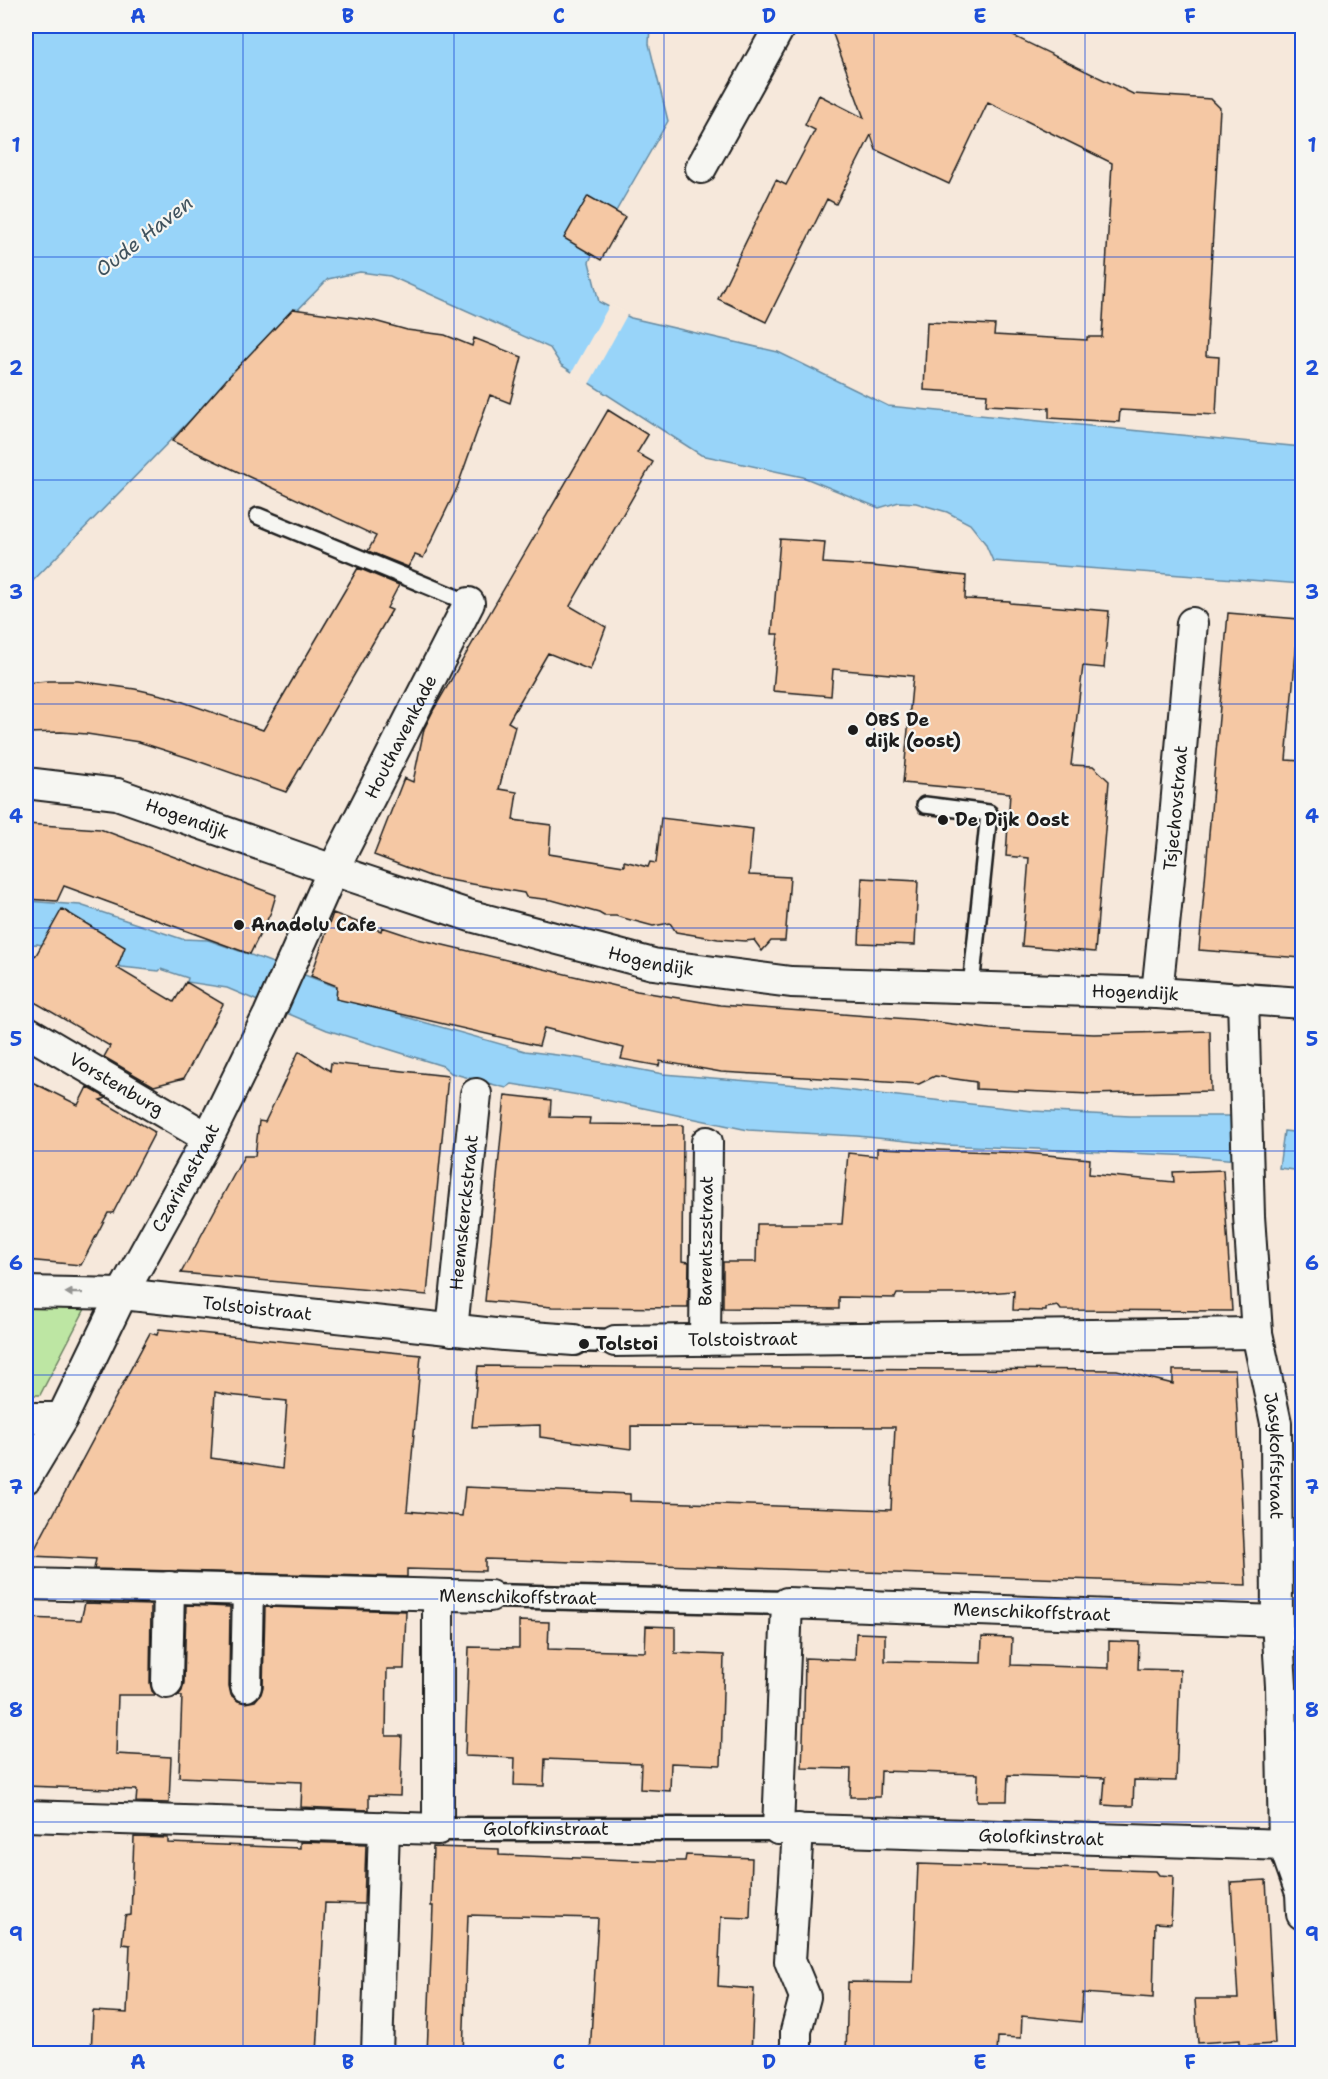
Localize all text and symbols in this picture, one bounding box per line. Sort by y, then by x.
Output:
text: A [130,3,146,29]
text: B [342,3,354,29]
text: C [553,3,565,29]
text: D [762,3,776,29]
text: E [973,3,987,29]
text: F [1184,3,1196,29]
text: 1 [11,132,21,158]
text: 1 [1307,132,1317,158]
water label: Oude Haven [90,190,198,282]
text: 2 [9,355,23,381]
text: 2 [1305,355,1319,381]
text: 3 [9,579,23,605]
text: 3 [1305,579,1319,605]
street label: Houthavenkade [359,671,442,803]
place label: OBS De dijk (oost) [865,708,961,753]
marker: OBS De dijk (oost) [846,723,860,737]
street label: Tsjechovstraat [1158,744,1193,872]
street label: Hogendijk [142,793,232,844]
text: 4 [9,803,23,829]
text: 4 [1305,803,1319,829]
place label: De Dijk Oost [955,808,1070,832]
marker: De Dijk Oost [936,813,950,827]
place label: Anadolu Cafe [251,913,377,937]
marker: Anadolu Cafe [232,918,246,932]
street label: Hogendijk [605,941,696,981]
street label: Hogendijk [1091,979,1180,1006]
text: 5 [10,1026,22,1052]
text: 5 [1306,1026,1318,1052]
street label: Vorstenburg [65,1047,168,1121]
street label: Czarinastraat [146,1120,225,1237]
street label: Heemskerckstraat [444,1133,484,1292]
street label: Barentszstraat [693,1176,719,1306]
text: 6 [9,1250,23,1276]
text: 6 [1305,1250,1319,1276]
one-way arrow [64,1288,83,1298]
street label: Tolstoistraat [201,1291,313,1326]
street label: Tolstoistraat [688,1327,798,1352]
place label: Tolstoi [596,1332,658,1356]
marker: Tolstoi [577,1337,591,1351]
street label: Jasykoffstraat [1258,1390,1288,1519]
text: 7 [9,1474,23,1500]
text: 7 [1305,1474,1319,1500]
street label: Menschikoffstraat [439,1584,597,1610]
street label: Menschikoffstraat [953,1597,1111,1627]
text: 8 [9,1697,23,1723]
text: 8 [1305,1697,1319,1723]
street label: Golofkinstraat [483,1817,609,1841]
street label: Golofkinstraat [978,1823,1105,1851]
text: 9 [9,1921,23,1947]
text: 9 [1305,1921,1319,1947]
text: A [130,2049,146,2075]
text: B [342,2049,354,2075]
text: C [553,2049,565,2075]
text: D [762,2049,776,2075]
text: E [973,2049,987,2075]
text: F [1184,2049,1196,2075]

